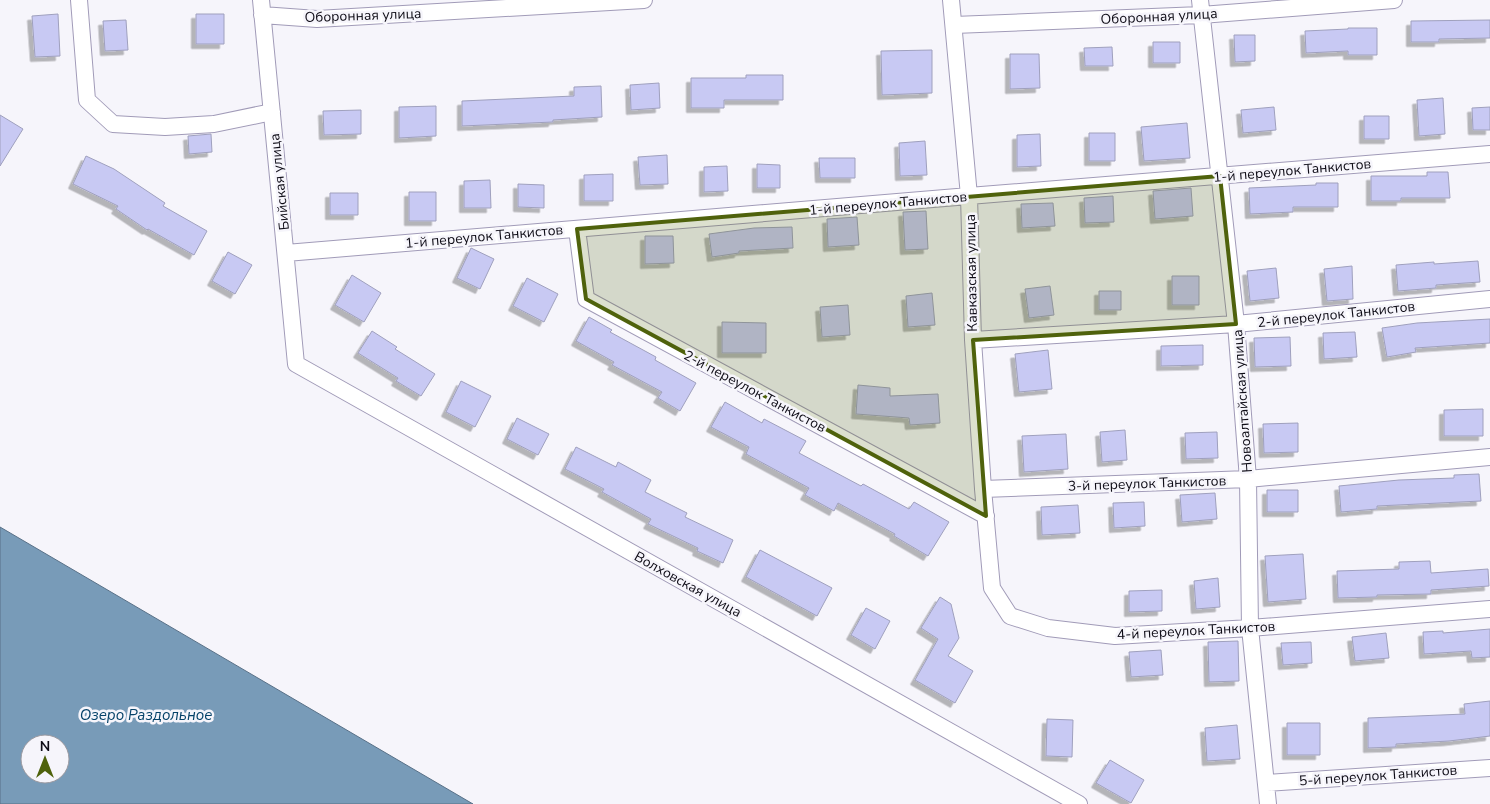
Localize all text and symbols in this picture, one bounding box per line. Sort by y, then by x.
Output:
street label: Оборонная улица [304,4,422,27]
street label: Оборонная улица [1100,4,1218,29]
street label: Бийская улица [265,133,294,231]
street label: 1-й переулок Танкистов [1212,154,1372,187]
street label: 1-й переулок Танкистов [808,187,968,220]
street label: Кавказская улица [961,214,982,332]
street label: 1-й переулок Танкистов [404,220,564,253]
street label: 2-й переулок Танкистов [1256,297,1416,332]
street label: Новоалтайская улица [1228,329,1257,473]
street label: 2-й переулок Танкистов [680,346,830,437]
street label: 3-й переулок Танкистов [1067,471,1227,496]
street label: Волховская улица [631,547,745,622]
street label: 4-й переулок Танкистов [1116,617,1276,644]
water label: Озеро Раздольное [80,705,212,725]
north arrow [20,734,70,784]
text: N [40,737,50,756]
street label: 5-й переулок Танкистов [1298,760,1458,791]

